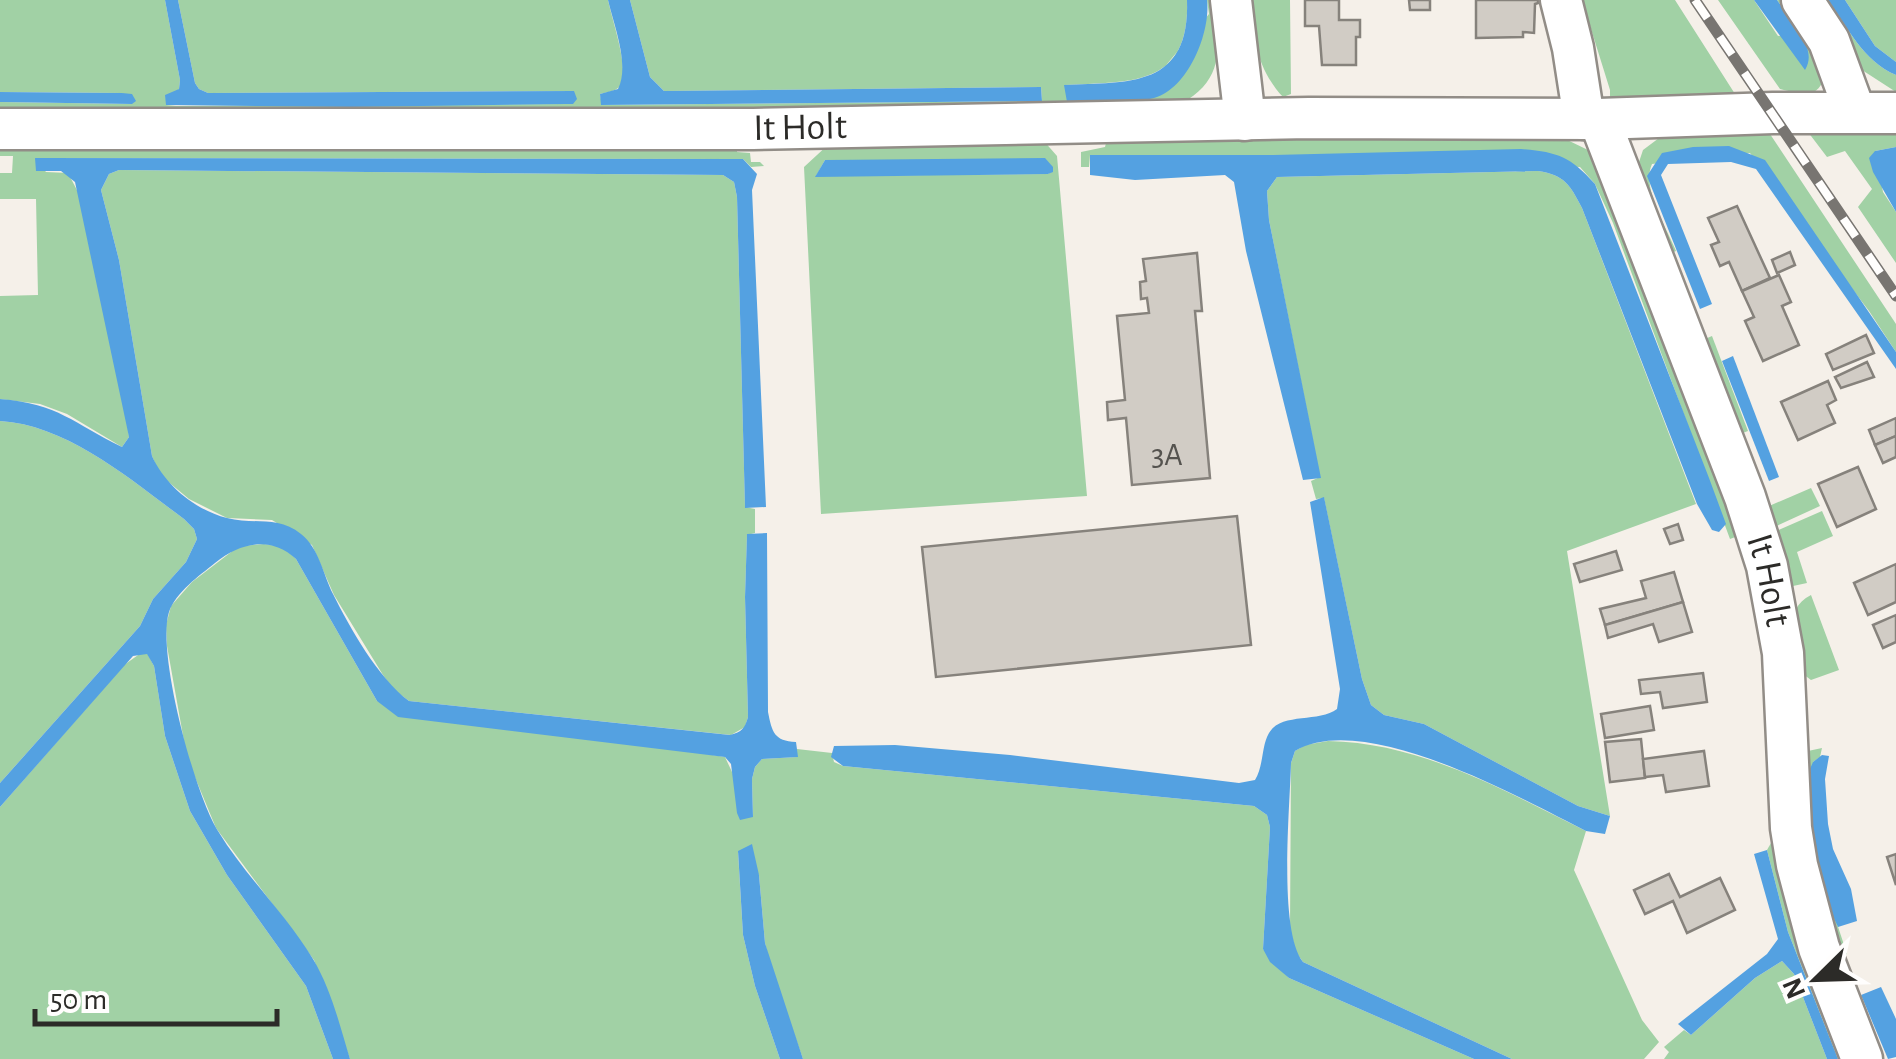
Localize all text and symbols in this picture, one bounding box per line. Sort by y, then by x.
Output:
street label: It Holt [753,108,847,148]
house number: 3A [1151,439,1183,471]
street label: It Holt [1739,529,1797,630]
north arrow [1766,929,1866,1029]
scale bar [35,964,278,1026]
text: N [1778,974,1812,1002]
text: 50 m [50,985,107,1015]

